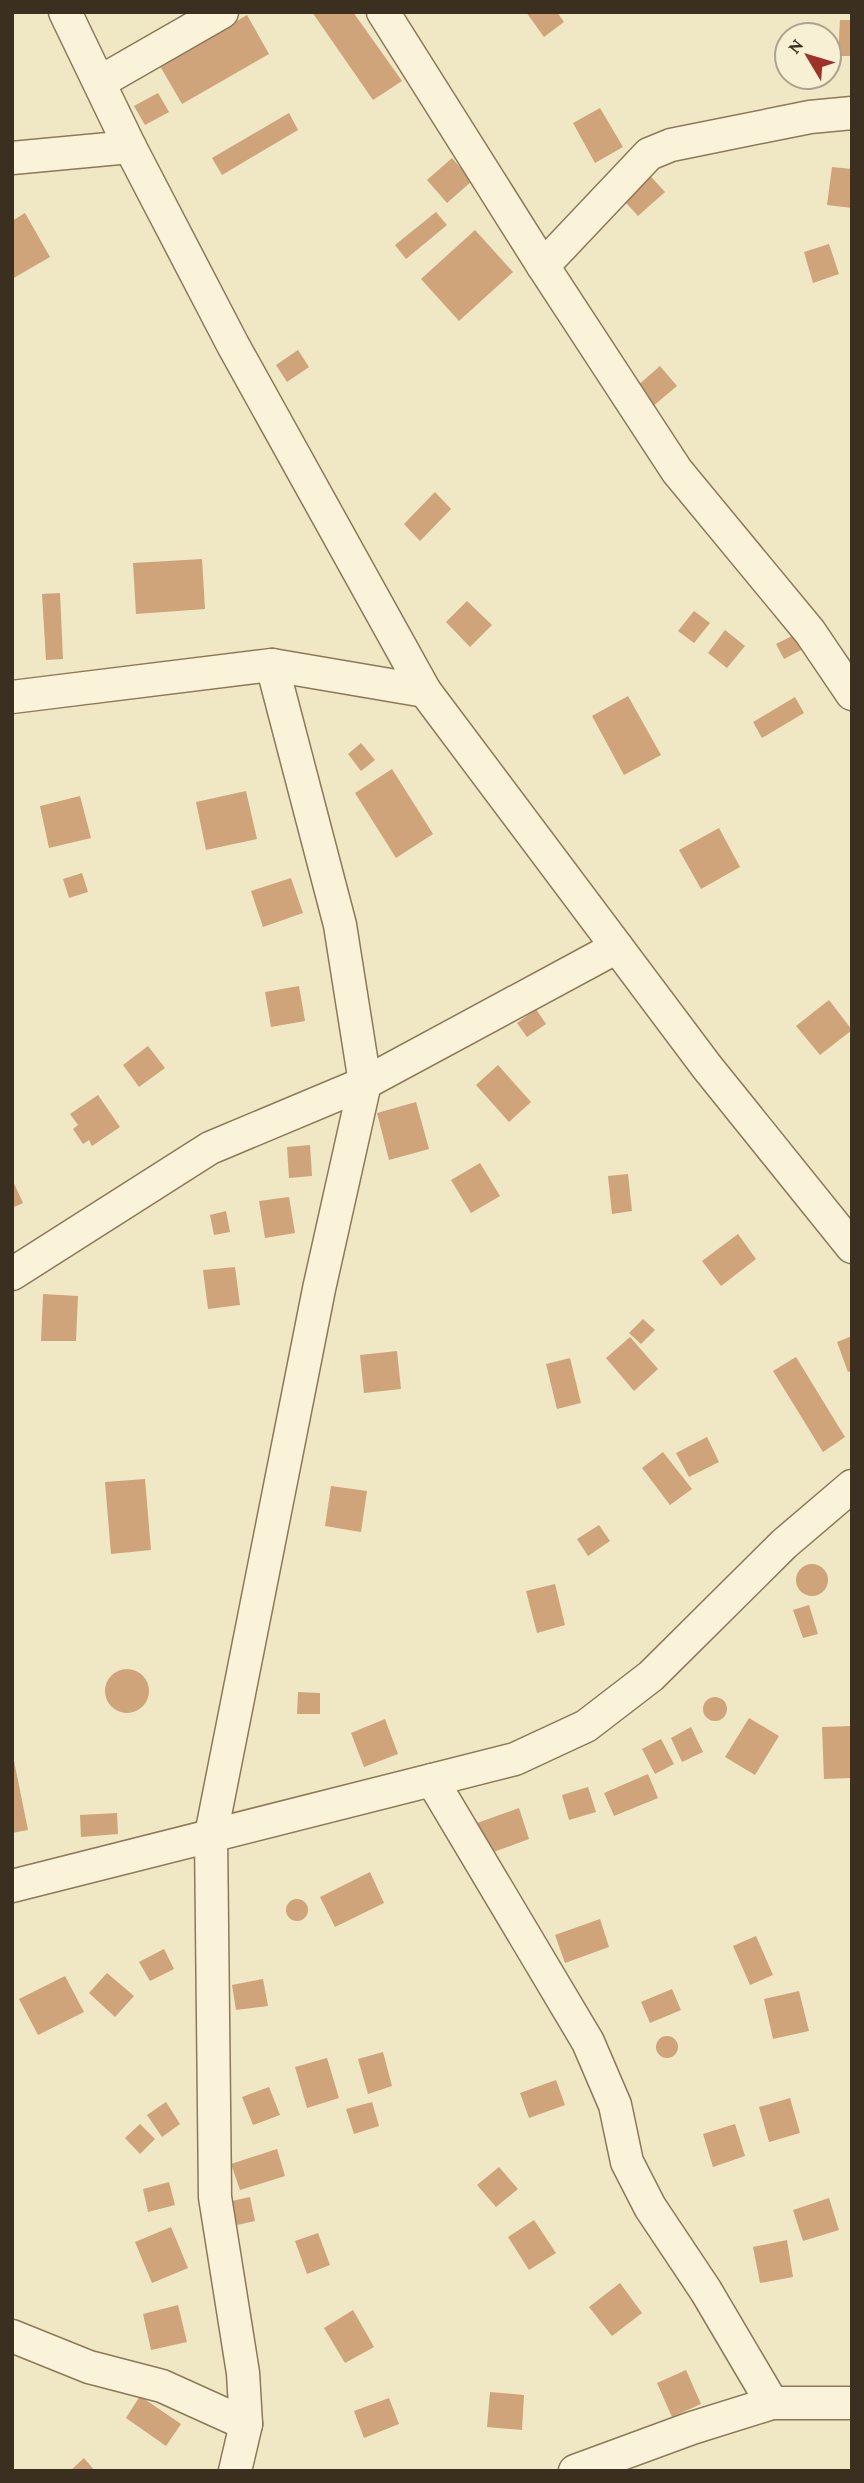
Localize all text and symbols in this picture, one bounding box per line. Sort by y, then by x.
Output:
north arrow [773,21,843,91]
text: N [783,34,807,57]

